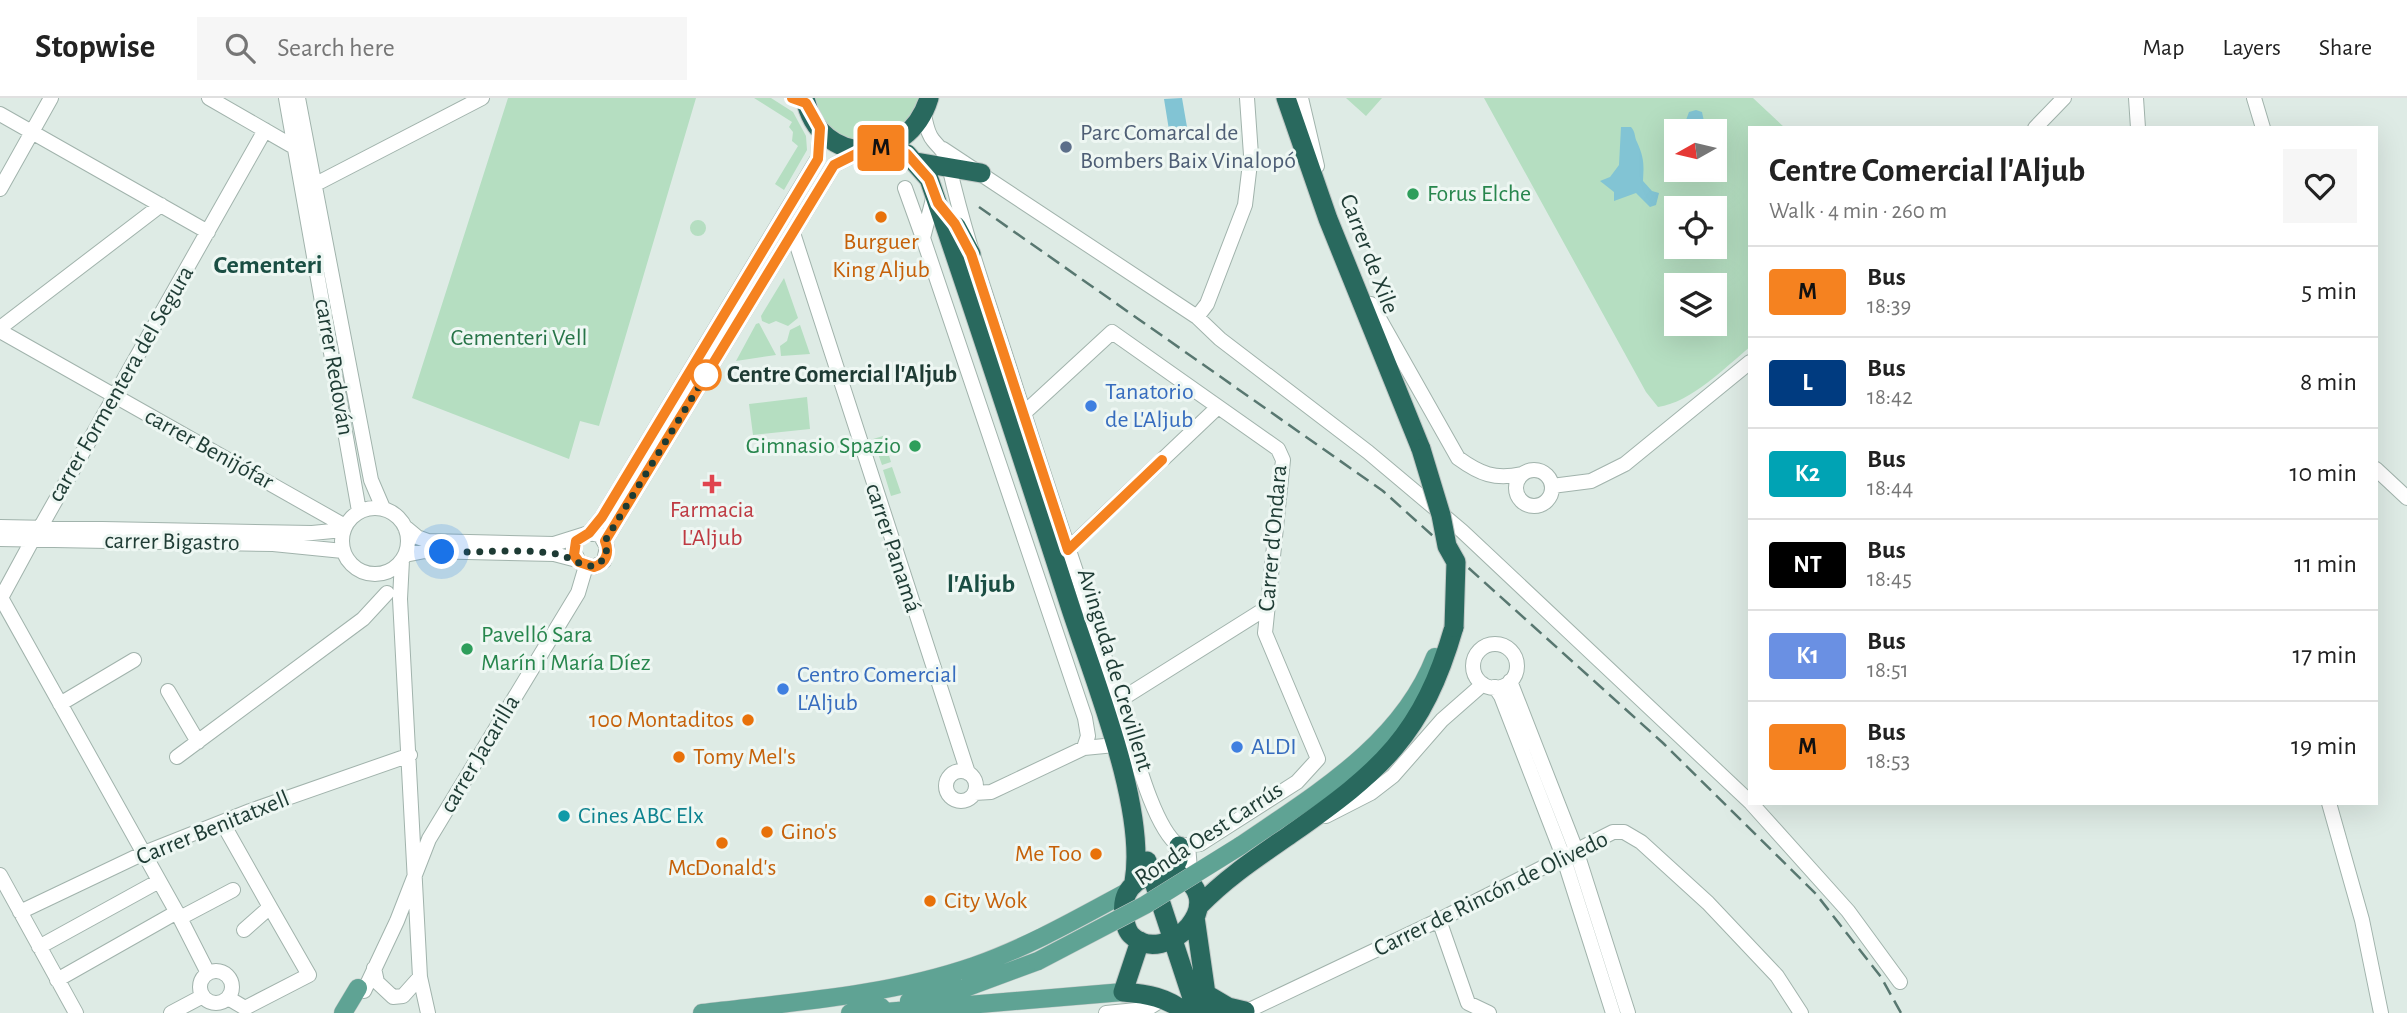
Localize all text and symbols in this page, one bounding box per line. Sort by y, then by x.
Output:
search box [197,17,687,80]
icon: search [221,29,259,67]
text: Stopwise [35,31,155,64]
text: Search here [277,35,395,61]
text: Map [2142,36,2184,60]
text: Layers [2222,36,2281,60]
text: Share [2319,36,2372,60]
north arrow [1664,119,1727,182]
map controls [1664,119,1727,336]
place label: Parc Comarcal de Bombers Baix Vinalopó [1080,121,1296,173]
line badge: M [858,125,904,171]
text: M [871,136,891,160]
marker: Parc Comarcal de Bombers Baix Vinalopó [1058,139,1074,155]
button: heart [2283,149,2357,223]
text: Centre Comercial l'Aljub [1769,155,2085,188]
place label: Forus Elche [1427,182,1531,206]
marker: Forus Elche [1405,186,1421,202]
street label: Carrer de Xile [1335,191,1403,317]
button: locate [1664,196,1727,259]
text: Walk · 4 min · 260 m [1769,200,1947,223]
marker: Burguer King Aljub [873,209,889,225]
place label: Burguer King Aljub [832,230,930,282]
district label: Cementeri [213,252,323,278]
street label: carrer Formentera del Segura [44,262,198,506]
text: Bus [1867,264,1906,290]
button: layers [1664,273,1727,336]
text: 5 min [2301,278,2357,304]
text: M [1798,280,1817,304]
text: 18:39 [1867,295,1911,318]
street label: carrer Redován [310,297,358,437]
park label: Cementeri Vell [450,326,588,350]
text: Bus [1867,355,1906,381]
marker: Centre Comercial l'Aljub [691,360,721,390]
place label: Centre Comercial l'Aljub [727,363,957,387]
text: 8 min [2300,369,2357,395]
text: L [1802,371,1813,395]
place label: Tanatorio de L'Aljub [1105,380,1194,432]
text: 18:42 [1867,386,1913,409]
marker: Tanatorio de L'Aljub [1083,398,1099,414]
street label: carrer Benijófar [141,404,278,494]
place label: Gimnasio Spazio [746,434,901,458]
marker: Gimnasio Spazio [907,438,923,454]
text: Bus [1867,446,1906,472]
text: 10 min [2290,460,2357,486]
text: K2 [1795,462,1820,486]
street label: Carrer d'Ondara [1255,464,1291,612]
marker: Farmacia L'Aljub [704,476,720,492]
text: 18:44 [1867,477,1913,500]
street label: carrer Panamá [861,480,925,616]
place label: Farmacia L'Aljub [670,498,754,550]
street label: carrer Bigastro [104,529,240,555]
your location [424,534,459,569]
text: Bus [1867,537,1906,563]
text: 11 min [2294,551,2357,577]
text: NT [1793,553,1822,577]
street label: Avinguda de Crevillent [1073,566,1157,774]
text: 18:45 [1867,568,1912,591]
district label: l'Aljub [947,571,1015,597]
place label: Pavelló Sara Marín i María Díez [481,623,651,675]
text: Bus [1867,628,1906,654]
marker: Pavelló Sara Marín i María Díez [459,641,475,657]
text: 17 min [2292,642,2357,668]
text: K1 [1796,644,1819,668]
text: 18:51 [1867,659,1909,682]
place label: Centro Comercial L'Aljub [797,663,957,715]
marker: Centro Comercial L'Aljub [775,681,791,697]
street label: carrer Jacarilla [436,691,524,817]
place label: 100 Montaditos [589,708,734,732]
marker: 100 Montaditos [740,712,756,728]
text: Bus [1867,719,1906,745]
text: 19 min [2291,733,2357,759]
place label: ALDI [1251,735,1297,759]
text: M [1798,735,1817,759]
marker: ALDI [1229,739,1245,755]
place label: Tomy Mel's [693,745,796,769]
marker: Tomy Mel's [671,749,687,765]
text: 18:53 [1867,750,1910,773]
street label: Ronda Oest Carrús [1131,777,1287,891]
street label: Carrer Benitatxell [133,786,293,870]
place label: Cines ABC Elx [578,804,704,828]
marker: Cines ABC Elx [556,808,572,824]
place label: Gino's [781,820,837,844]
marker: Gino's [759,824,775,840]
street label: Carrer de Rincón de Olivedo [1370,827,1612,961]
marker: McDonald's [714,835,730,851]
place label: Me Too [1015,842,1082,866]
marker: Me Too [1088,846,1104,862]
place label: McDonald's [668,856,776,880]
place label: City Wok [944,889,1027,913]
marker: City Wok [922,893,938,909]

